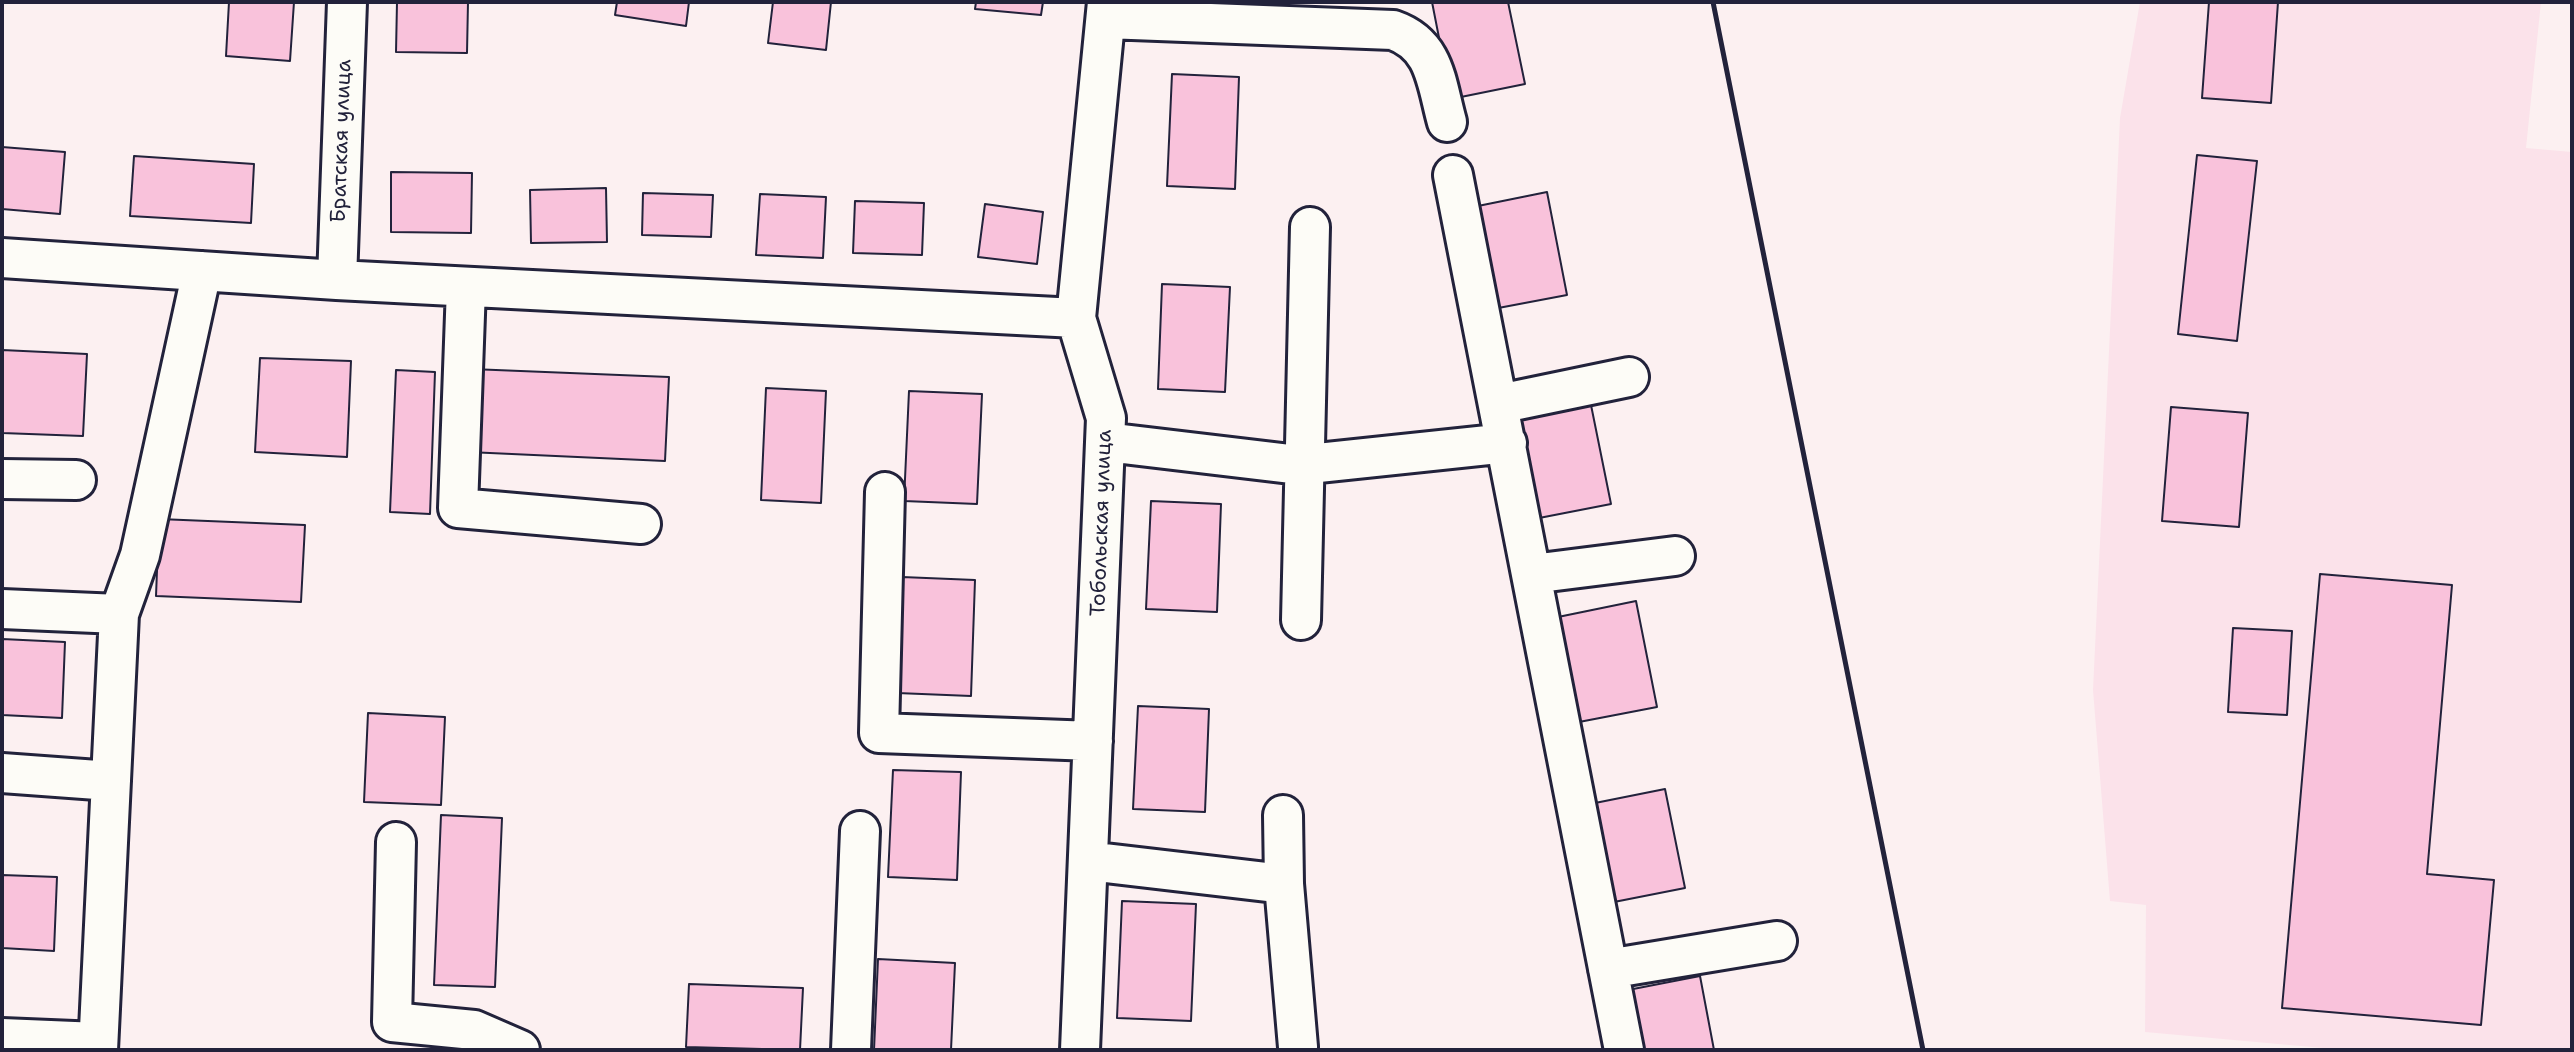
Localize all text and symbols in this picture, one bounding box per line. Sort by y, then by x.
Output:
street label: Братская улица [327,59,357,223]
street label: Тобольская улица [1086,429,1118,617]

